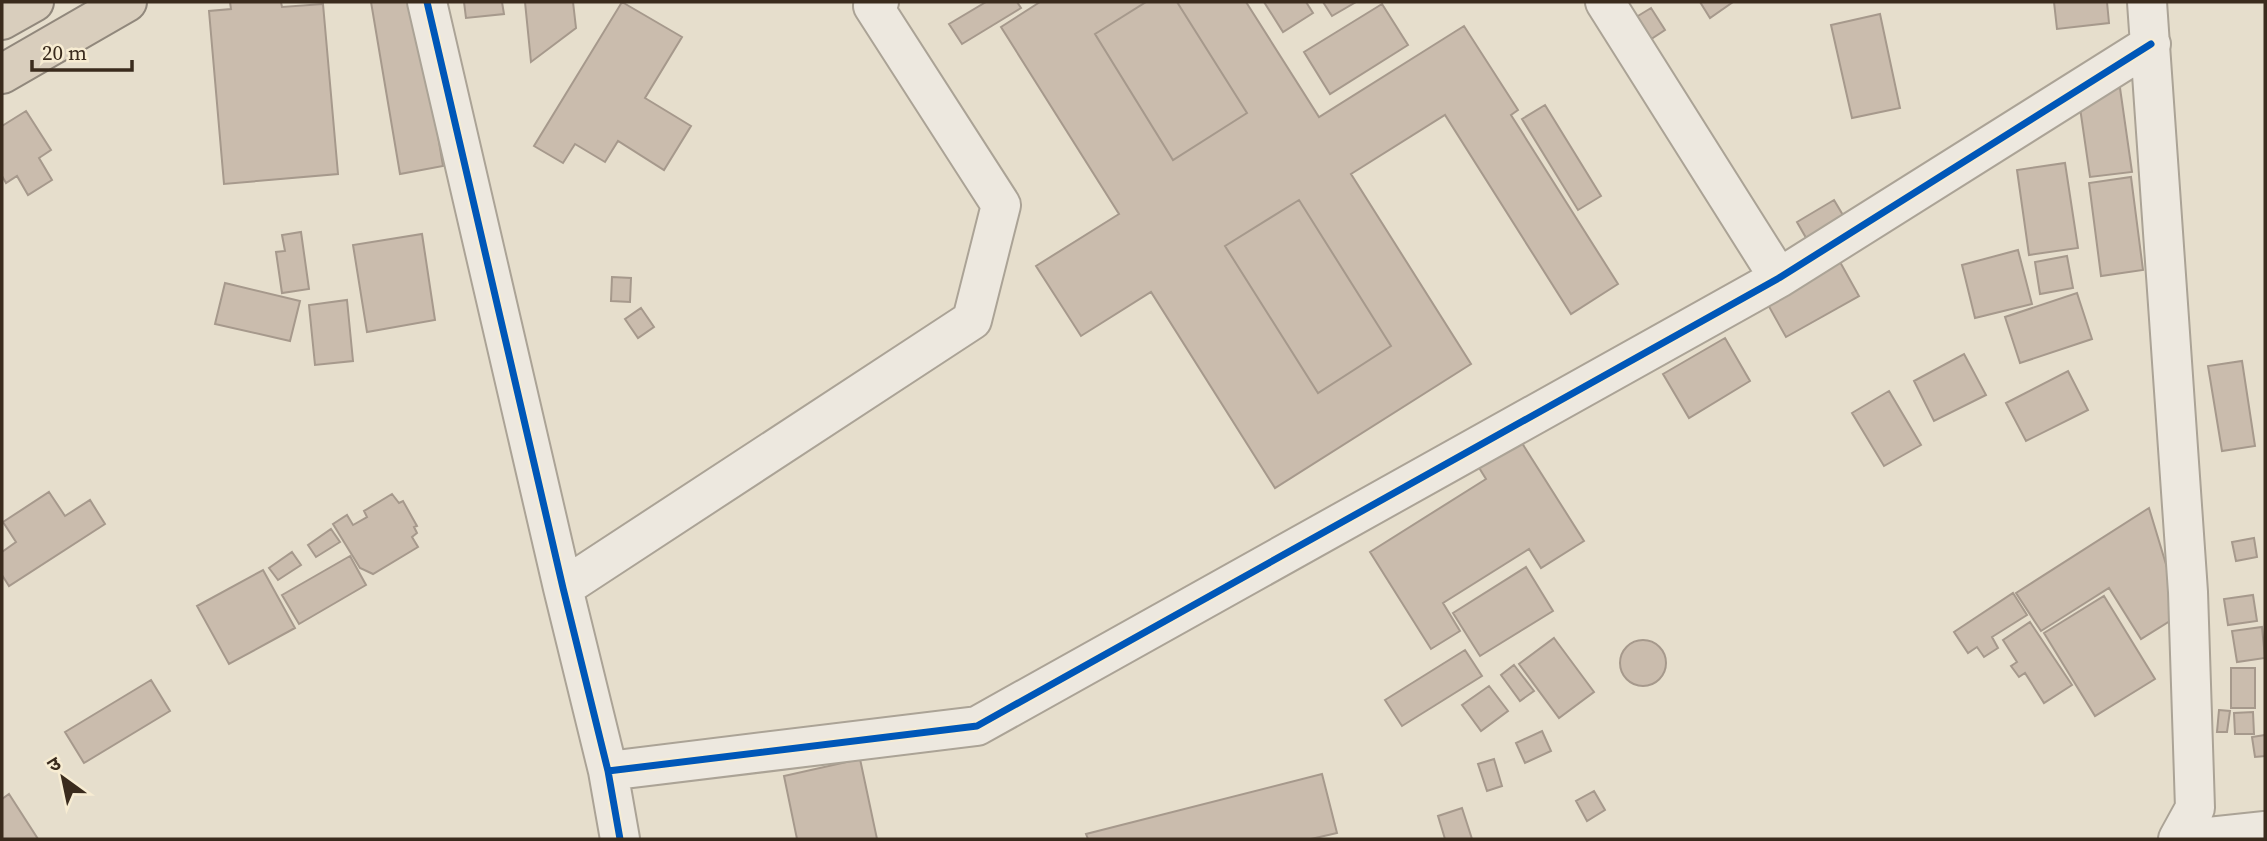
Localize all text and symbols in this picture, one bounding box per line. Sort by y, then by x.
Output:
scale bar [32,28,131,72]
text: 20 m [42,38,87,67]
north arrow [28,743,98,813]
text: उ [42,749,66,778]

